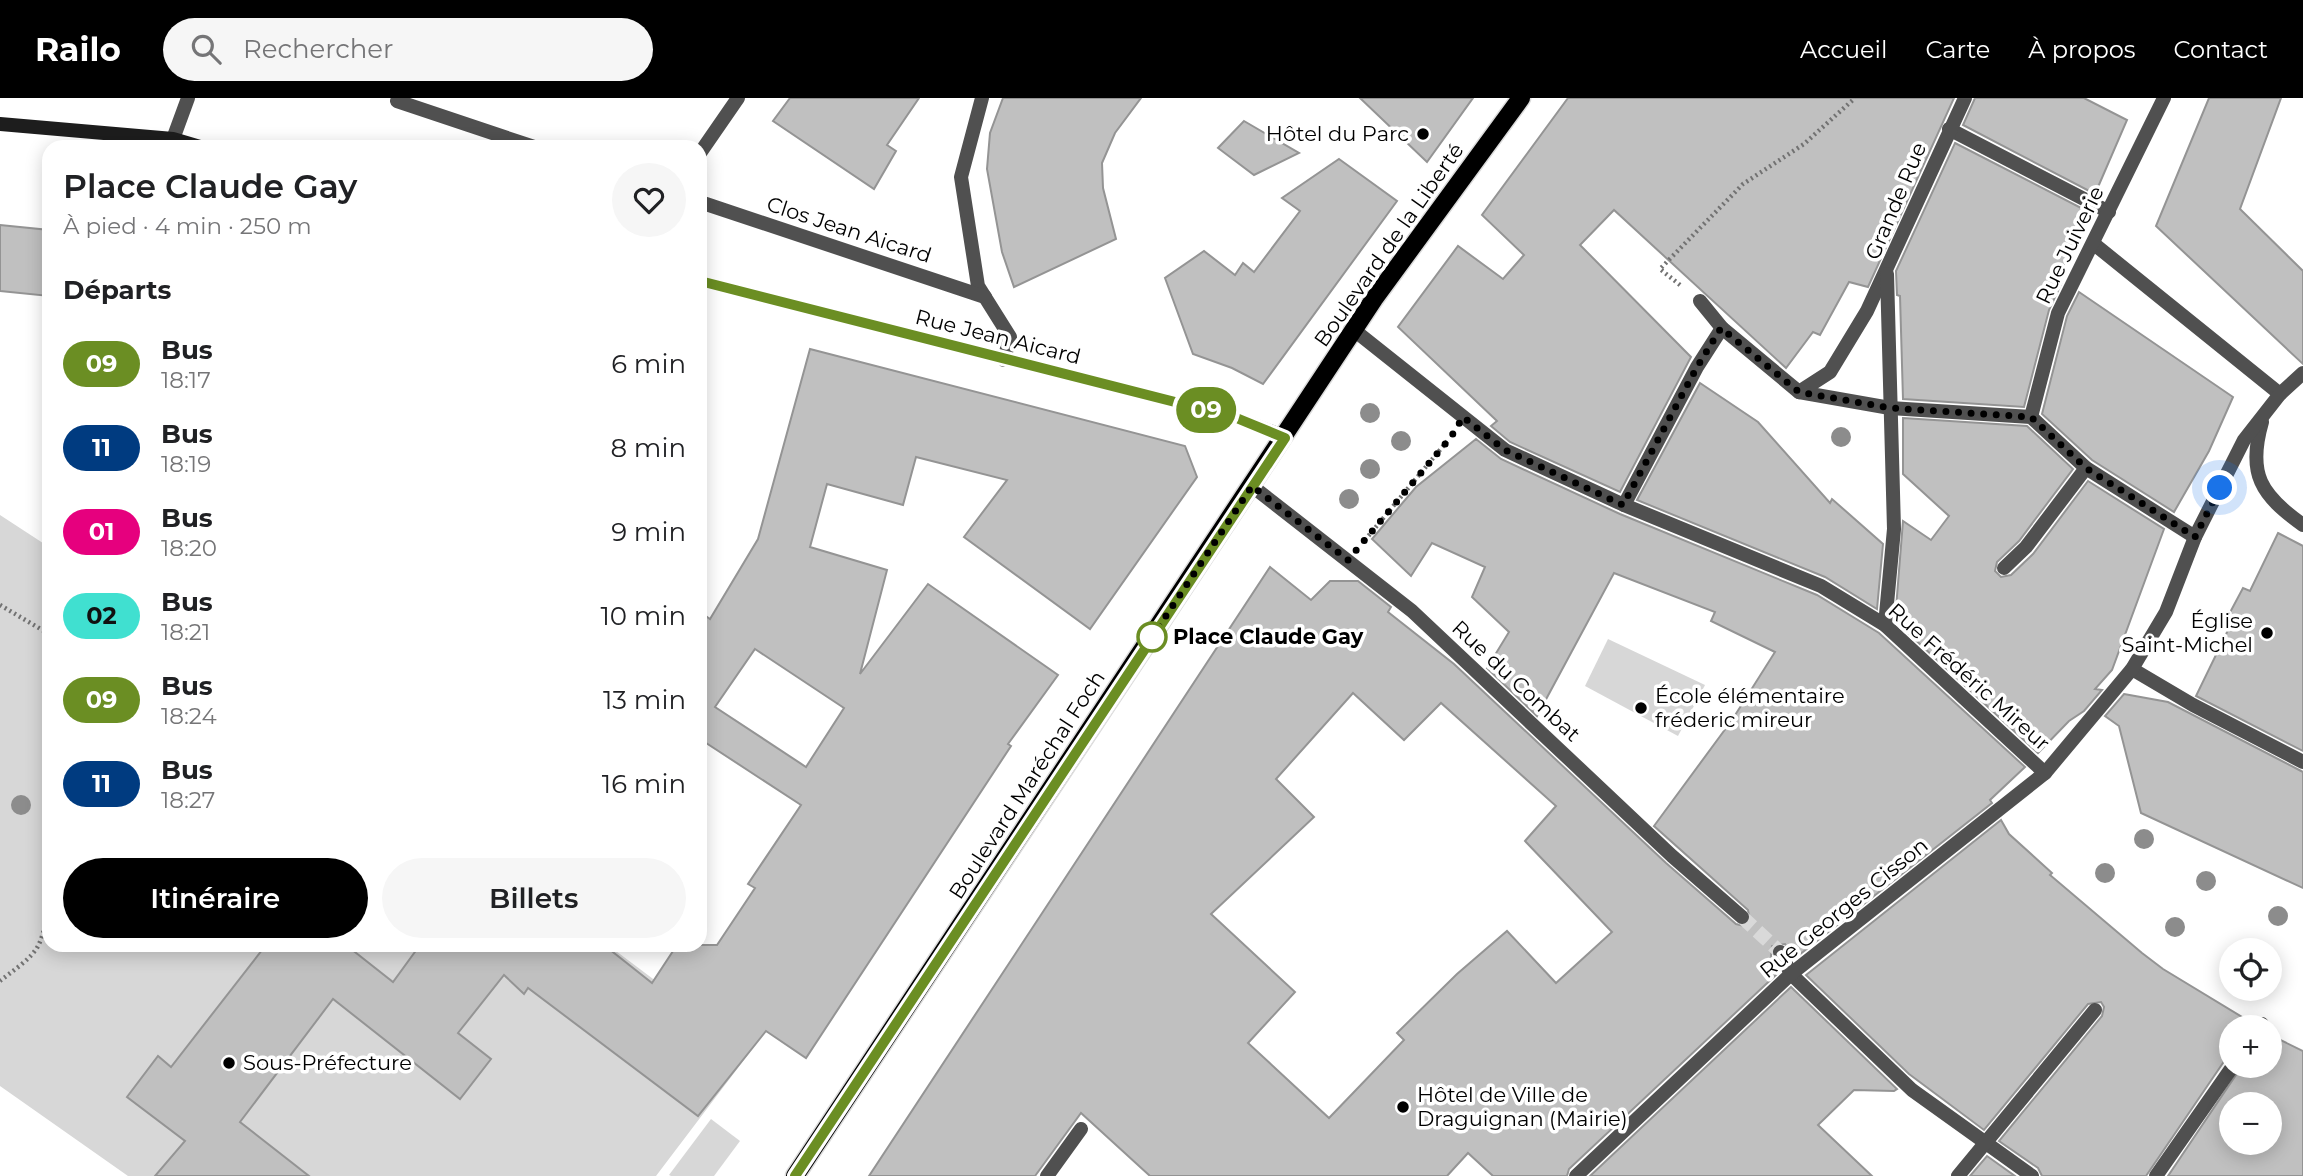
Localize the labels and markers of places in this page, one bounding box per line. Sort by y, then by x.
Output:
place label: Hôtel du Parc [1266,121,1409,146]
marker: Hôtel du Parc [1415,126,1431,142]
place label: Église Saint-Michel [2122,608,2253,657]
marker: Place Claude Gay [1137,622,1167,652]
place label: Place Claude Gay [1173,624,1364,649]
marker: Église Saint-Michel [2259,625,2275,641]
place label: École élémentaire fréderic mireur [1655,683,1845,732]
marker: École élémentaire fréderic mireur [1633,700,1649,716]
place label: Sous-Préfecture [243,1050,412,1075]
marker: Sous-Préfecture [221,1055,237,1071]
place label: Hôtel de Ville de Draguignan (Mairie) [1417,1082,1628,1131]
marker: Hôtel de Ville de Draguignan (Mairie) [1395,1099,1411,1115]

